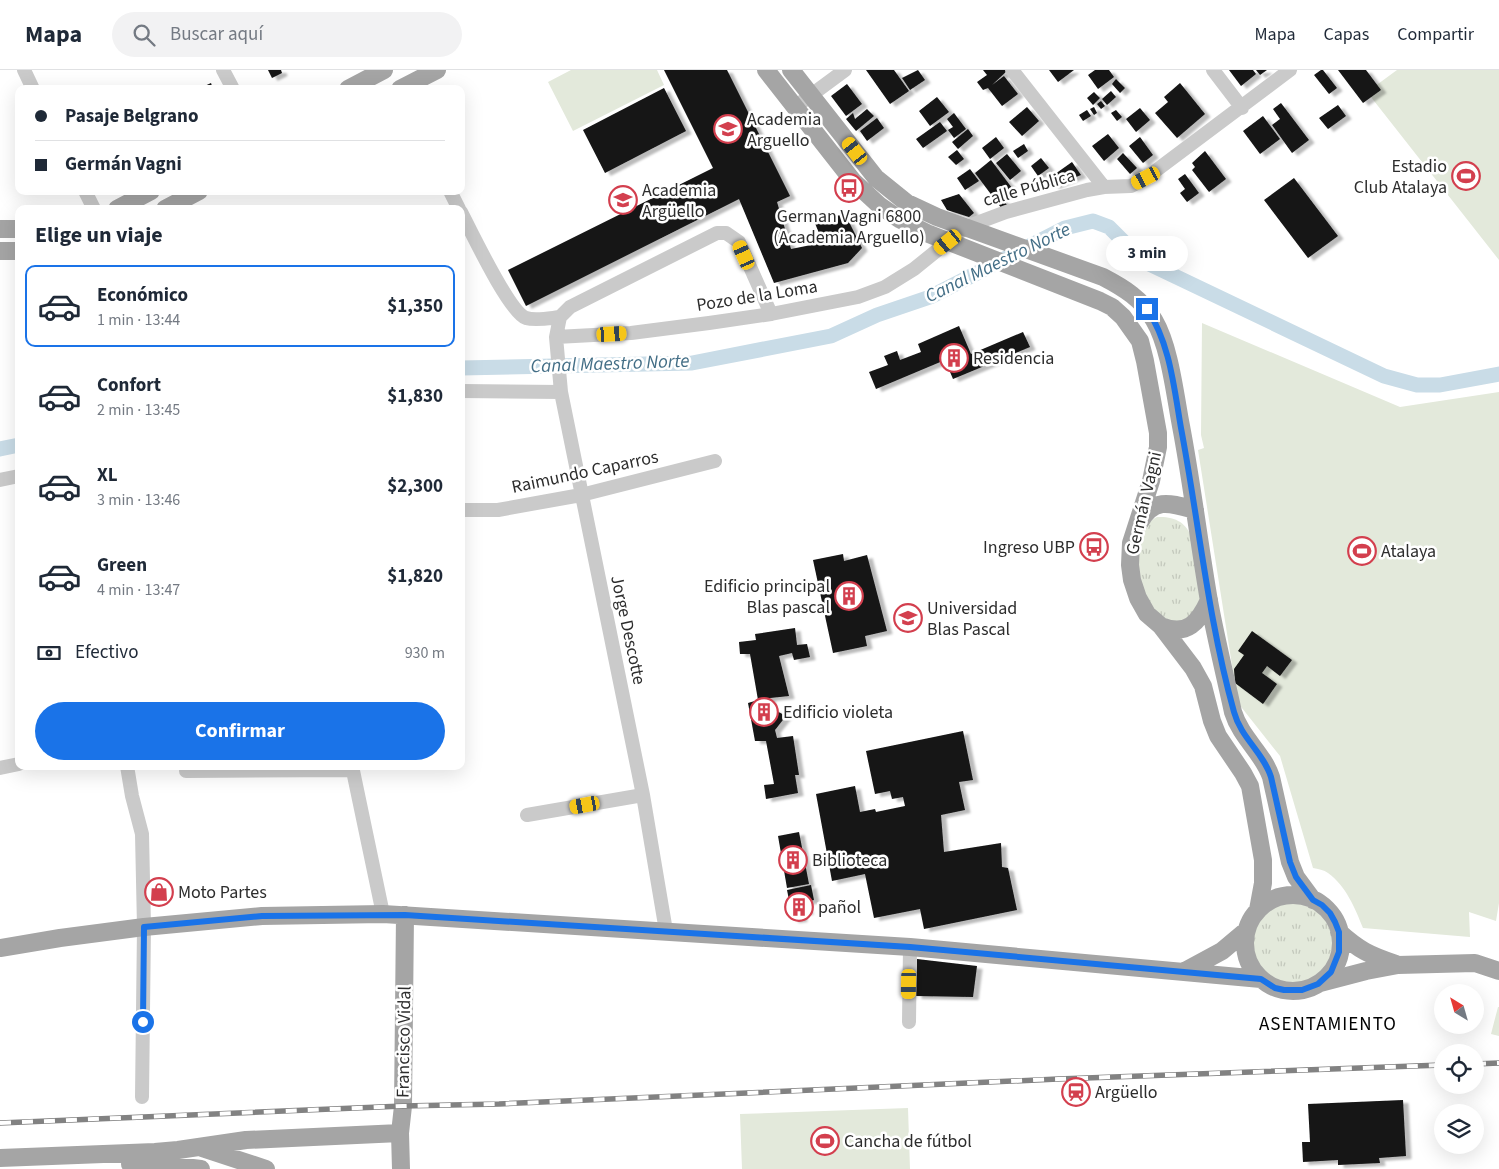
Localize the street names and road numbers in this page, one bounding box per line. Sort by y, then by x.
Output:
street label: calle Pública [980,163,1078,213]
street label: Pozo de la Loma [695,274,819,318]
street label: Raimundo Caparros [509,444,661,500]
street label: Germán Vagni [1120,449,1168,557]
street label: Jorge Descotte [604,573,652,687]
street label: Francisco Vidal [391,986,417,1098]

